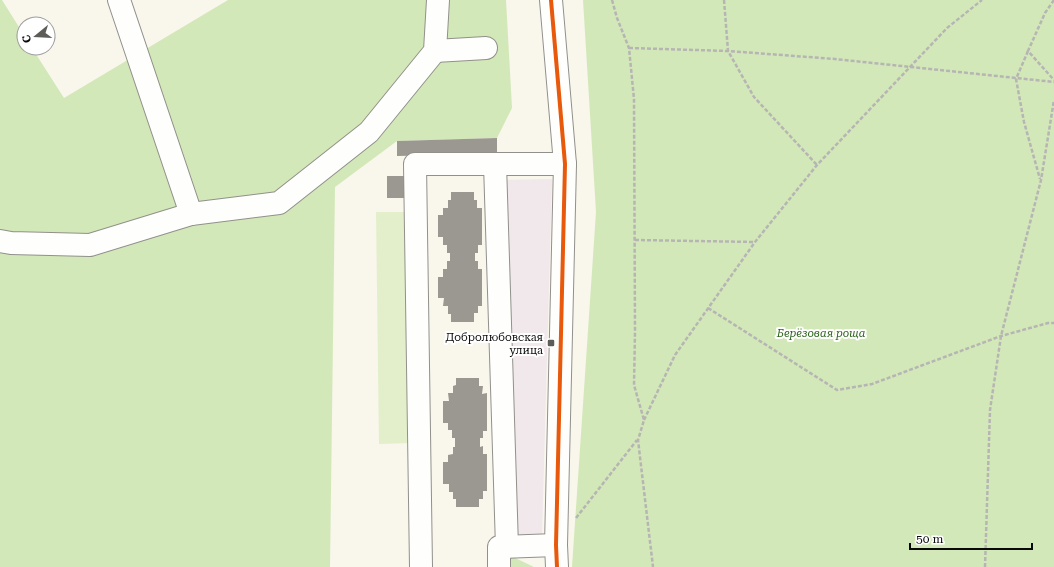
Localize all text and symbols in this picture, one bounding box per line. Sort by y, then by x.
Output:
north arrow [16,16,56,56]
text: С [20,33,34,45]
park label: Берёзовая роща [776,327,866,340]
place label: Добролюбовская улица [446,331,543,357]
marker: Добролюбовская улица [546,338,556,348]
scale bar [910,525,1032,551]
text: 50 m [916,532,943,546]

